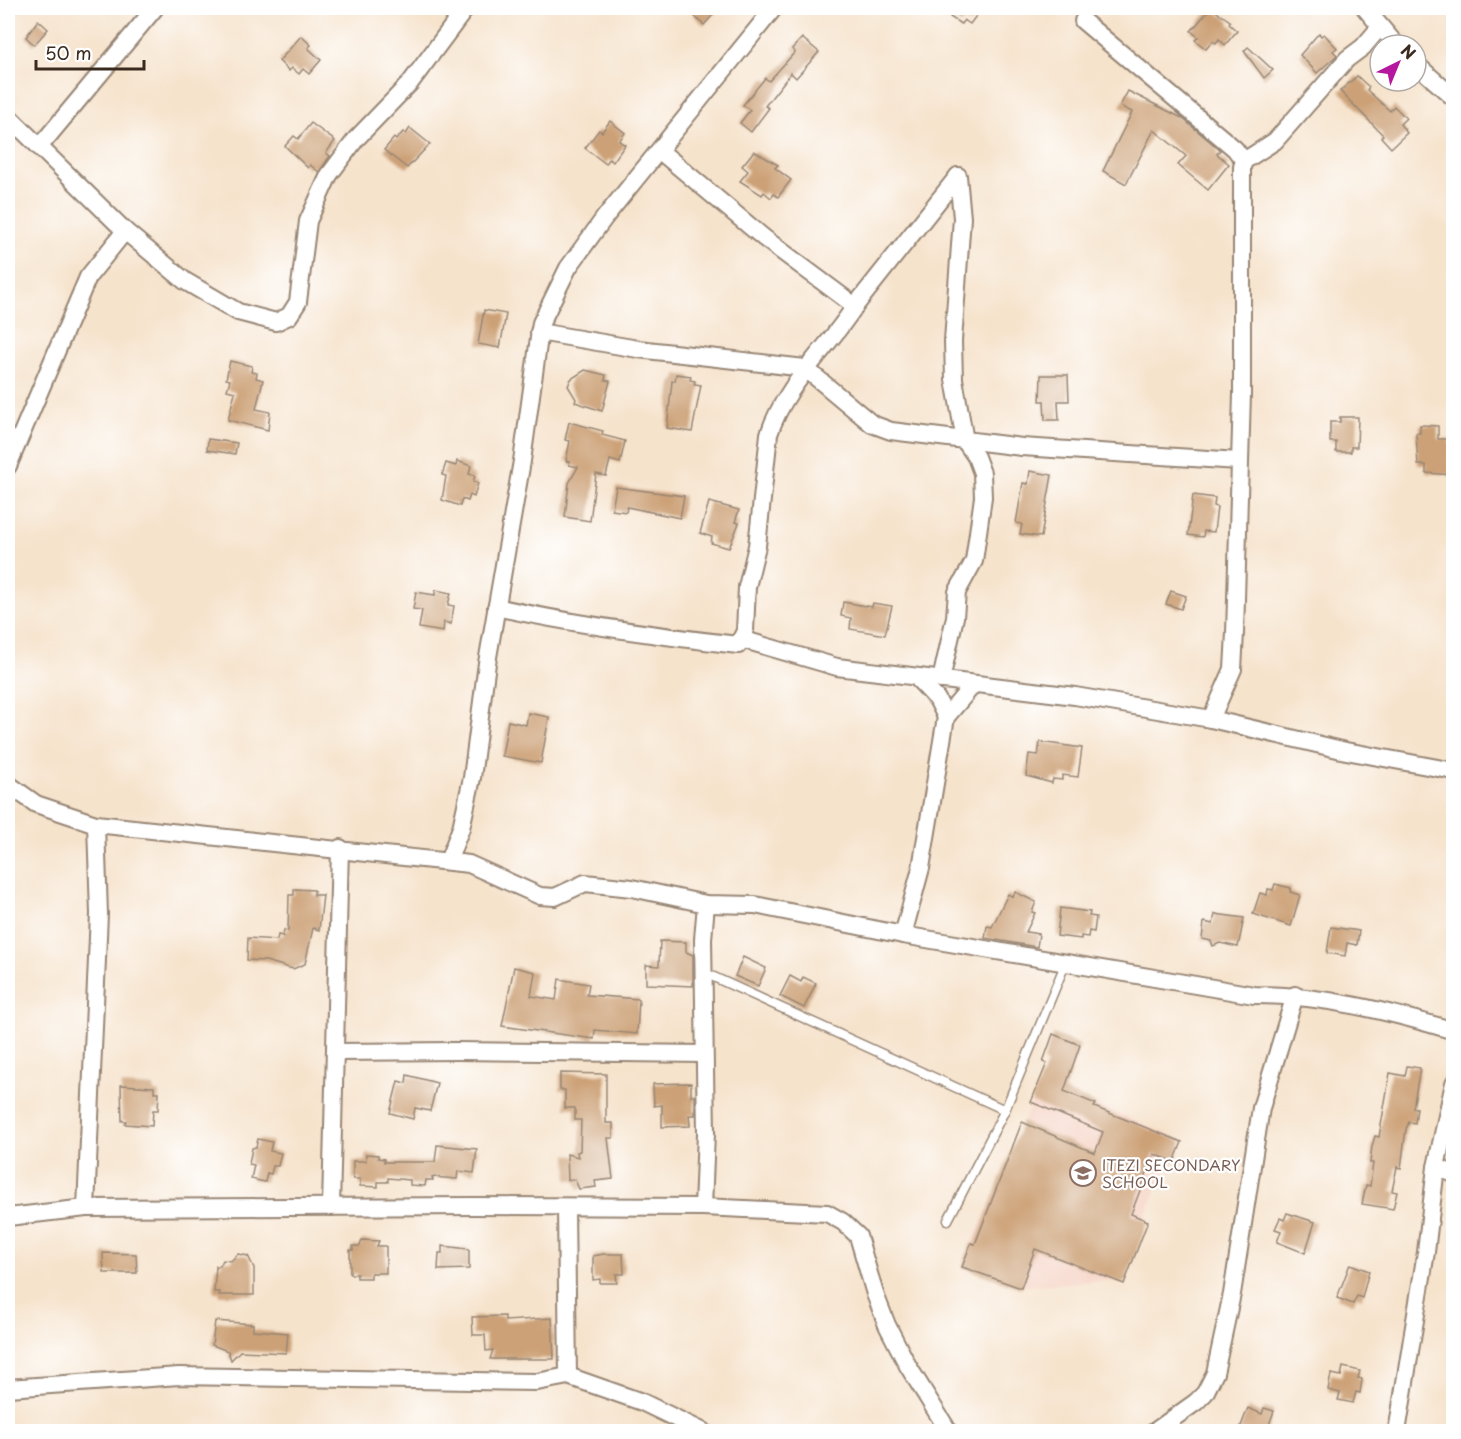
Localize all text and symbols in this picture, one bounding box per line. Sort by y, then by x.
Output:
scale bar [36,33,144,71]
north arrow [1368,33,1428,93]
text: N [1396,38,1422,64]
text: 50 m [45,39,92,66]
place label: ITEZI SECONDARY SCHOOL [1102,1153,1240,1193]
school or university icon: ITEZI SECONDARY SCHOOL [1068,1158,1098,1188]

